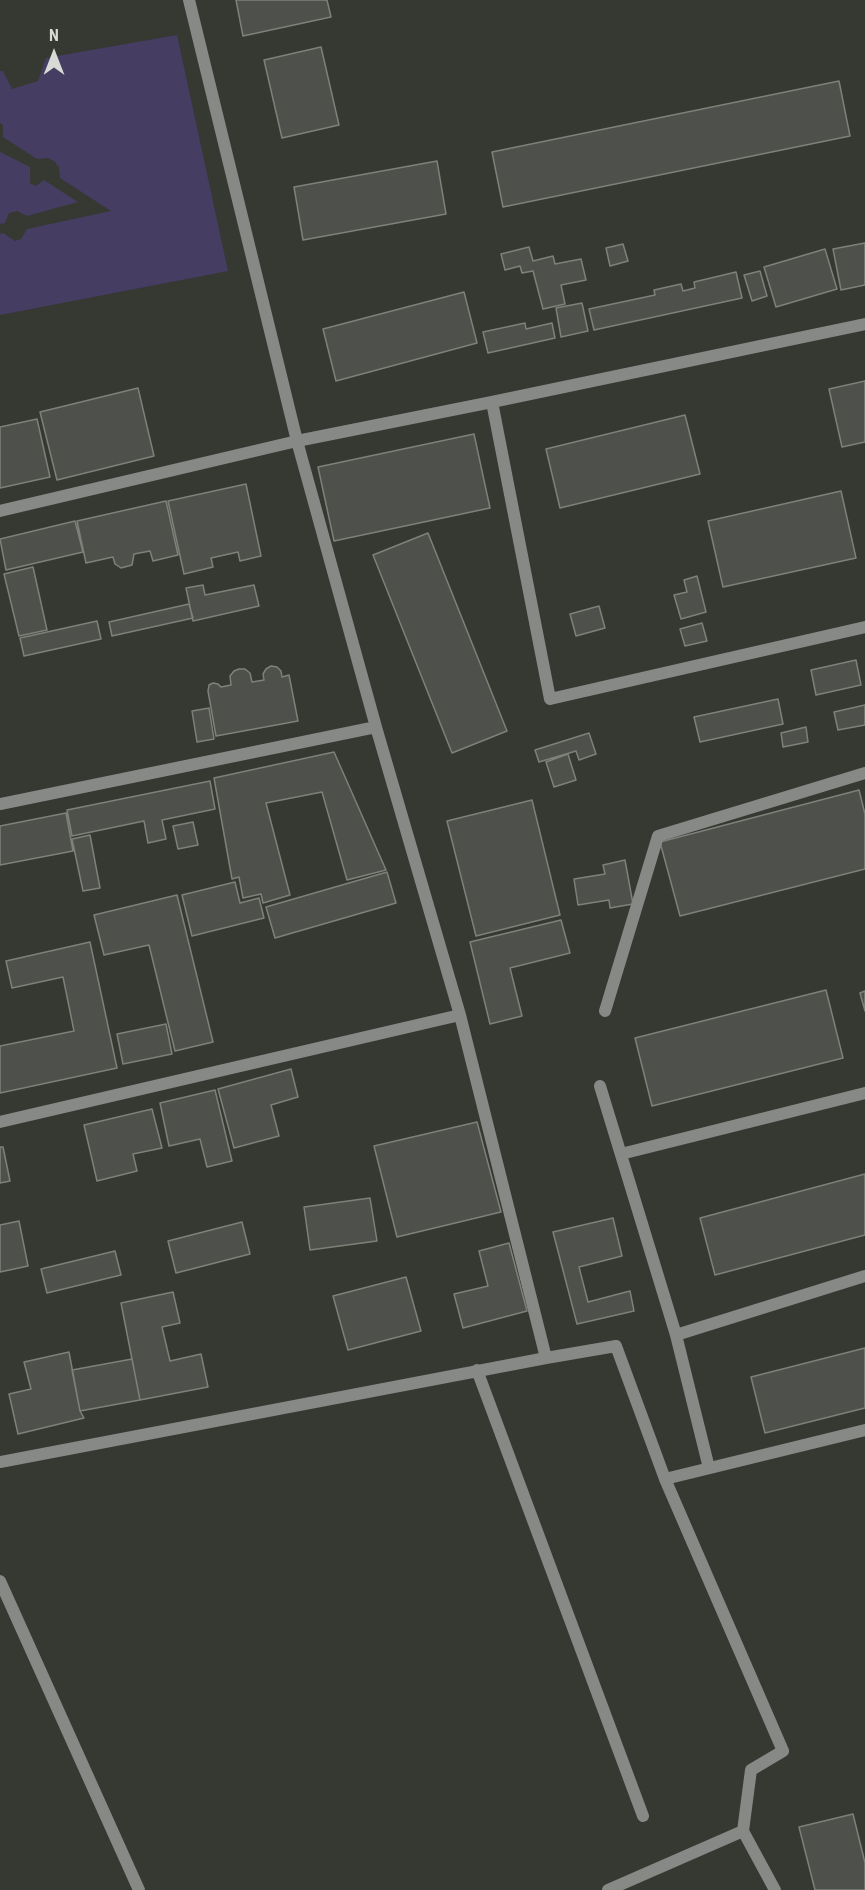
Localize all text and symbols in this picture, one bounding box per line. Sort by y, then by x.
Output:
north arrow [24,24,84,84]
text: N [49,26,59,45]

